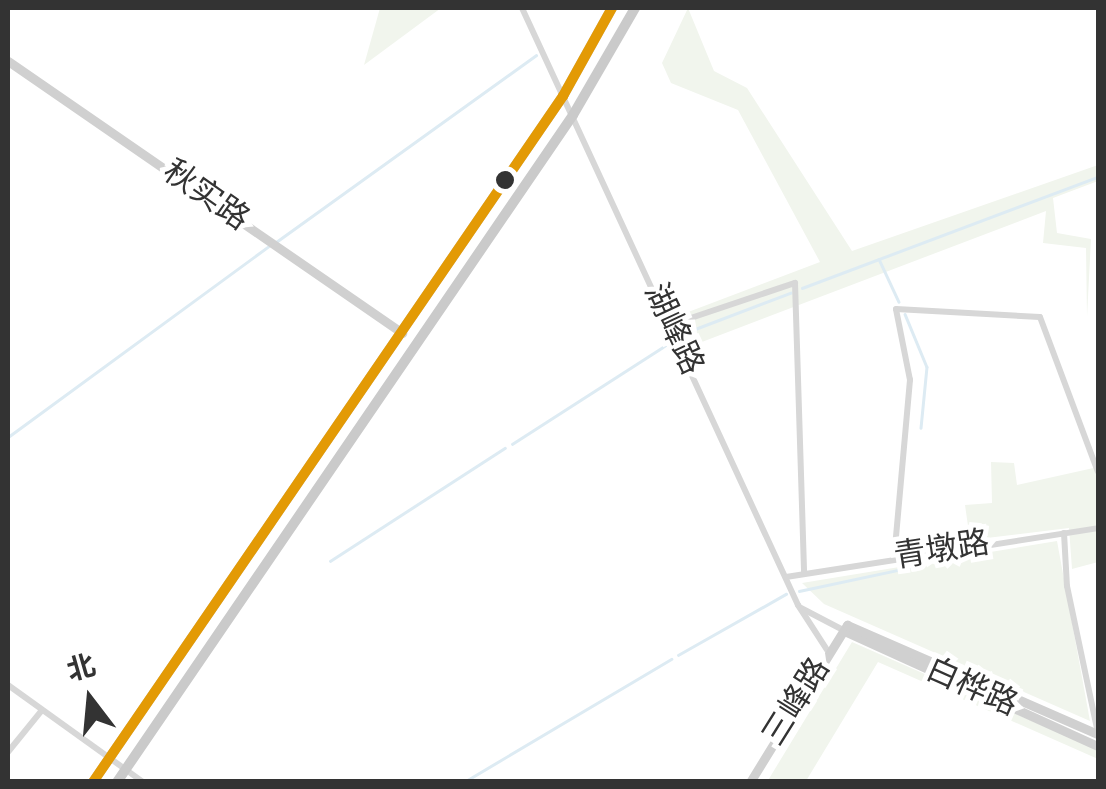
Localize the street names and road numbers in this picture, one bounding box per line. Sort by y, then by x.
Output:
street label: 秋实路 [155,154,255,240]
street label: 湖峰路 [634,278,710,382]
street label: 青墩路 [892,526,992,578]
street label: 三峰路 [756,652,840,754]
street label: 白桦路 [919,652,1023,726]

